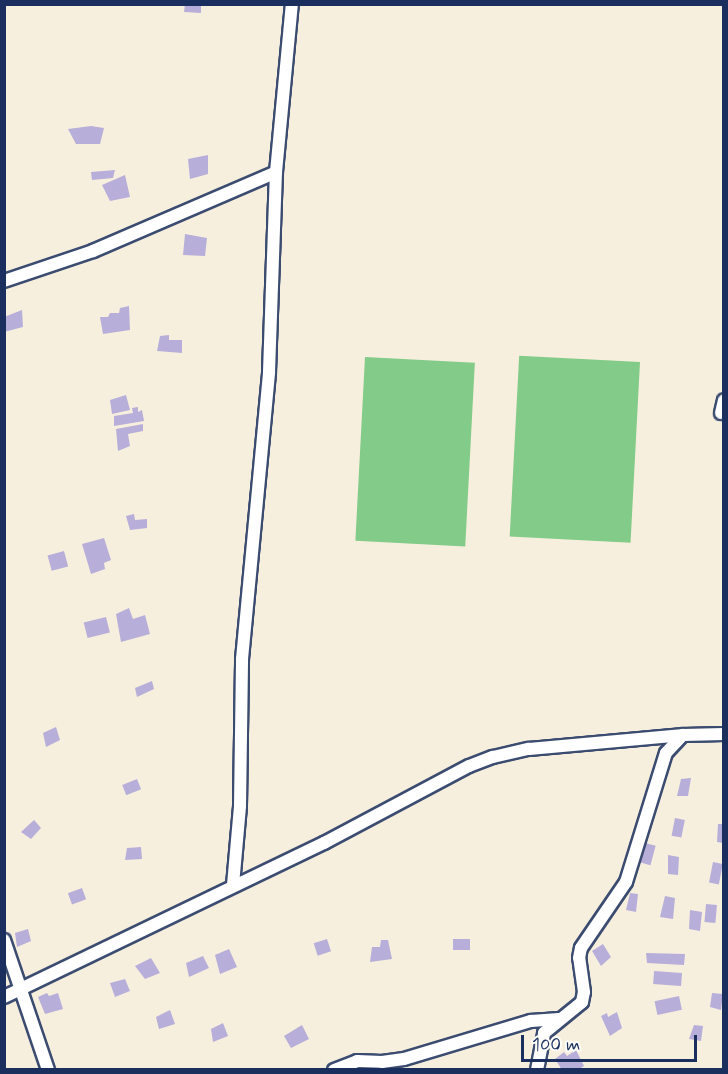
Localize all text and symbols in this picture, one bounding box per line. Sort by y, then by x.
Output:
scale bar [524,1023,700,1061]
text: 100 m [532,1033,580,1057]

